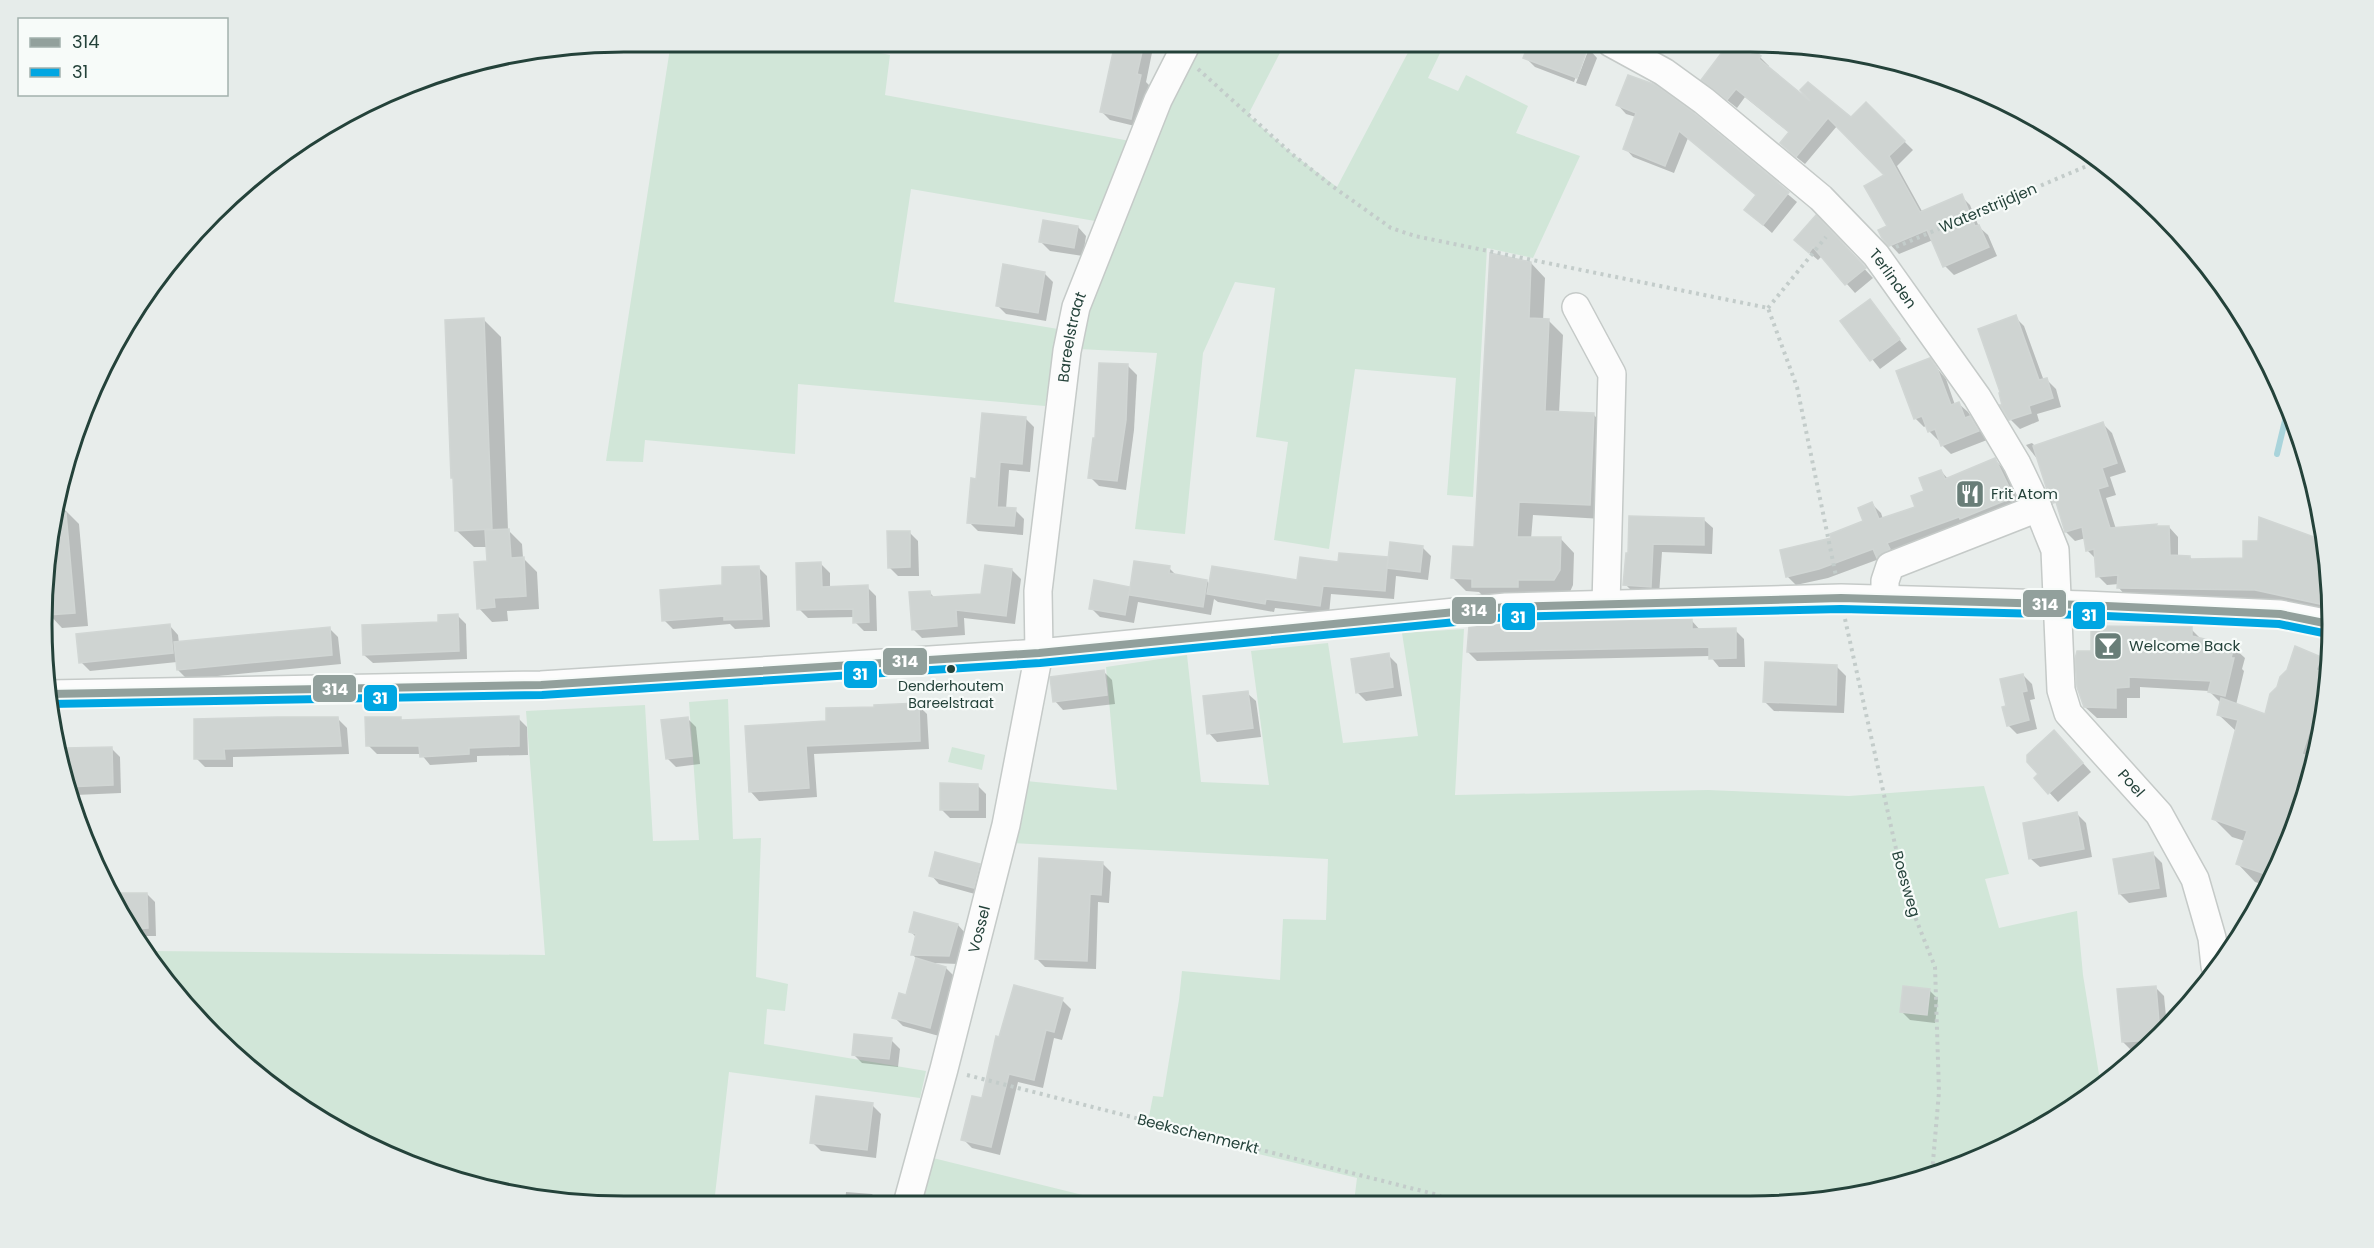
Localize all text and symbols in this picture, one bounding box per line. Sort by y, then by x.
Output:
legend [18,18,228,96]
text: 314 [72,29,100,54]
text: 31 [72,59,88,84]
street label: Waterstrijdjen [1936,178,2040,238]
street label: Terlinden [1865,243,1922,313]
street label: Bareelstraat [1052,289,1091,384]
restaurant icon: Frit Atom [1954,478,1986,510]
place label: Frit Atom [1991,483,2058,504]
line badge: 314 [2022,589,2067,618]
text: 314 [2032,593,2058,616]
line badge: 314 [1451,596,1497,625]
text: 314 [1461,599,1487,622]
line badge: 31 [2072,601,2106,630]
line badge: 31 [1501,602,1536,631]
text: 31 [2081,604,2097,627]
text: 31 [1510,606,1526,629]
bar icon: Welcome Back [2092,630,2124,662]
place label: Welcome Back [2129,635,2241,656]
line badge: 314 [882,647,928,676]
text: 314 [892,650,918,673]
line badge: 31 [843,660,878,689]
text: 31 [852,663,868,686]
marker: Denderhoutem Bareelstraat [945,663,957,675]
line badge: 314 [312,674,357,703]
place label: Denderhoutem Bareelstraat [898,676,1004,713]
text: 314 [322,678,348,701]
line badge: 31 [363,684,398,712]
text: 31 [372,687,388,710]
street label: Poel [2113,764,2150,802]
street label: Boesweg [1887,848,1926,919]
street label: Vossel [963,903,995,955]
street label: Beekschenmerkt [1135,1108,1261,1159]

